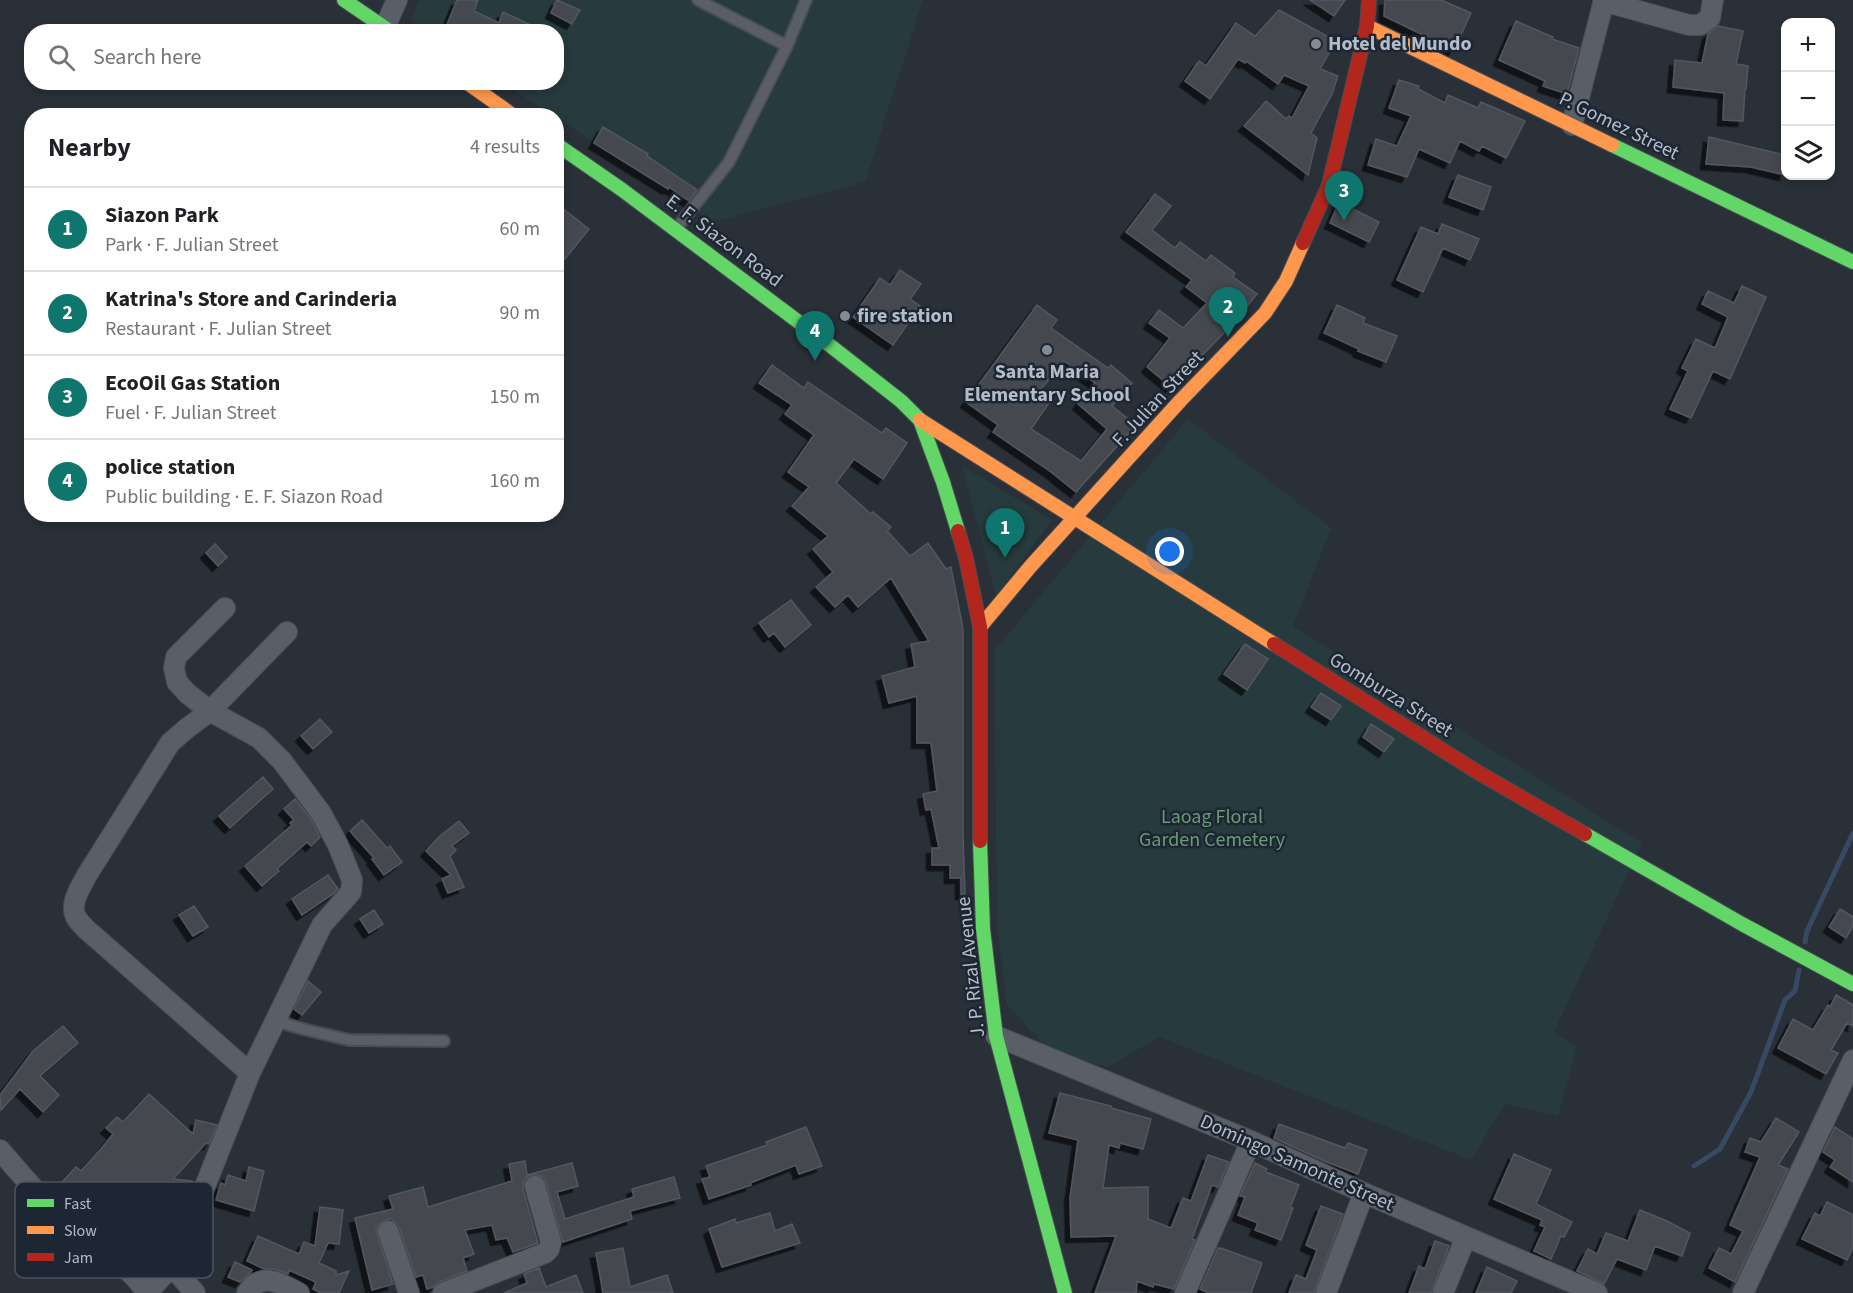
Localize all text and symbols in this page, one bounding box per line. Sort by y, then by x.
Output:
map controls [1781,18,1835,180]
button: + [1781,18,1835,72]
search box [24,24,564,90]
place label: Hotel del Mundo [1328,30,1472,58]
marker: Hotel del Mundo [1309,37,1323,51]
icon: search [45,41,78,74]
text: Search here [93,41,201,73]
button: − [1781,72,1835,126]
street label: P. Gomez Street [1554,85,1684,167]
button: layers [1781,126,1835,180]
text: Nearby [48,129,131,166]
text: 4 results [470,133,540,161]
pin: 3 [1324,172,1364,221]
street label: E. F. Siazon Road [660,188,788,294]
text: Siazon Park [105,199,219,231]
text: 1 [62,215,73,243]
text: 60 m [500,215,540,243]
text: Park · F. Julian Street [105,231,278,259]
text: Katrina's Store and Carinderia [105,283,397,315]
pin: 2 [1208,288,1248,337]
text: 2 [62,299,73,327]
text: 90 m [500,299,540,327]
place label: fire station [857,302,953,330]
marker: fire station [838,309,852,323]
pin: 4 [796,312,834,361]
text: Restaurant · F. Julian Street [105,315,332,343]
marker: Santa Maria Elementary School [1040,343,1054,357]
street label: F. Julian Street [1106,344,1210,454]
place label: Santa Maria Elementary School [964,358,1130,409]
text: EcoOil Gas Station [105,367,280,399]
text: 3 [62,383,73,411]
text: 150 m [490,383,540,411]
text: Fuel · F. Julian Street [105,399,276,427]
text: police station [105,451,235,483]
text: 4 [62,467,73,495]
text: 160 m [490,467,540,495]
text: Public building · E. F. Siazon Road [105,483,383,511]
pin: 1 [986,508,1024,558]
your location [1155,537,1184,566]
street label: Gomburza Street [1324,646,1458,744]
park label: Laoag Floral Garden Cemetery [1139,803,1286,854]
street label: J. P. Rizal Avenue [950,895,992,1039]
street label: Domingo Samonte Street [1195,1108,1399,1219]
legend [15,1182,213,1278]
text: Fast [64,1193,92,1215]
text: Slow [64,1220,97,1242]
text: Jam [64,1247,93,1269]

